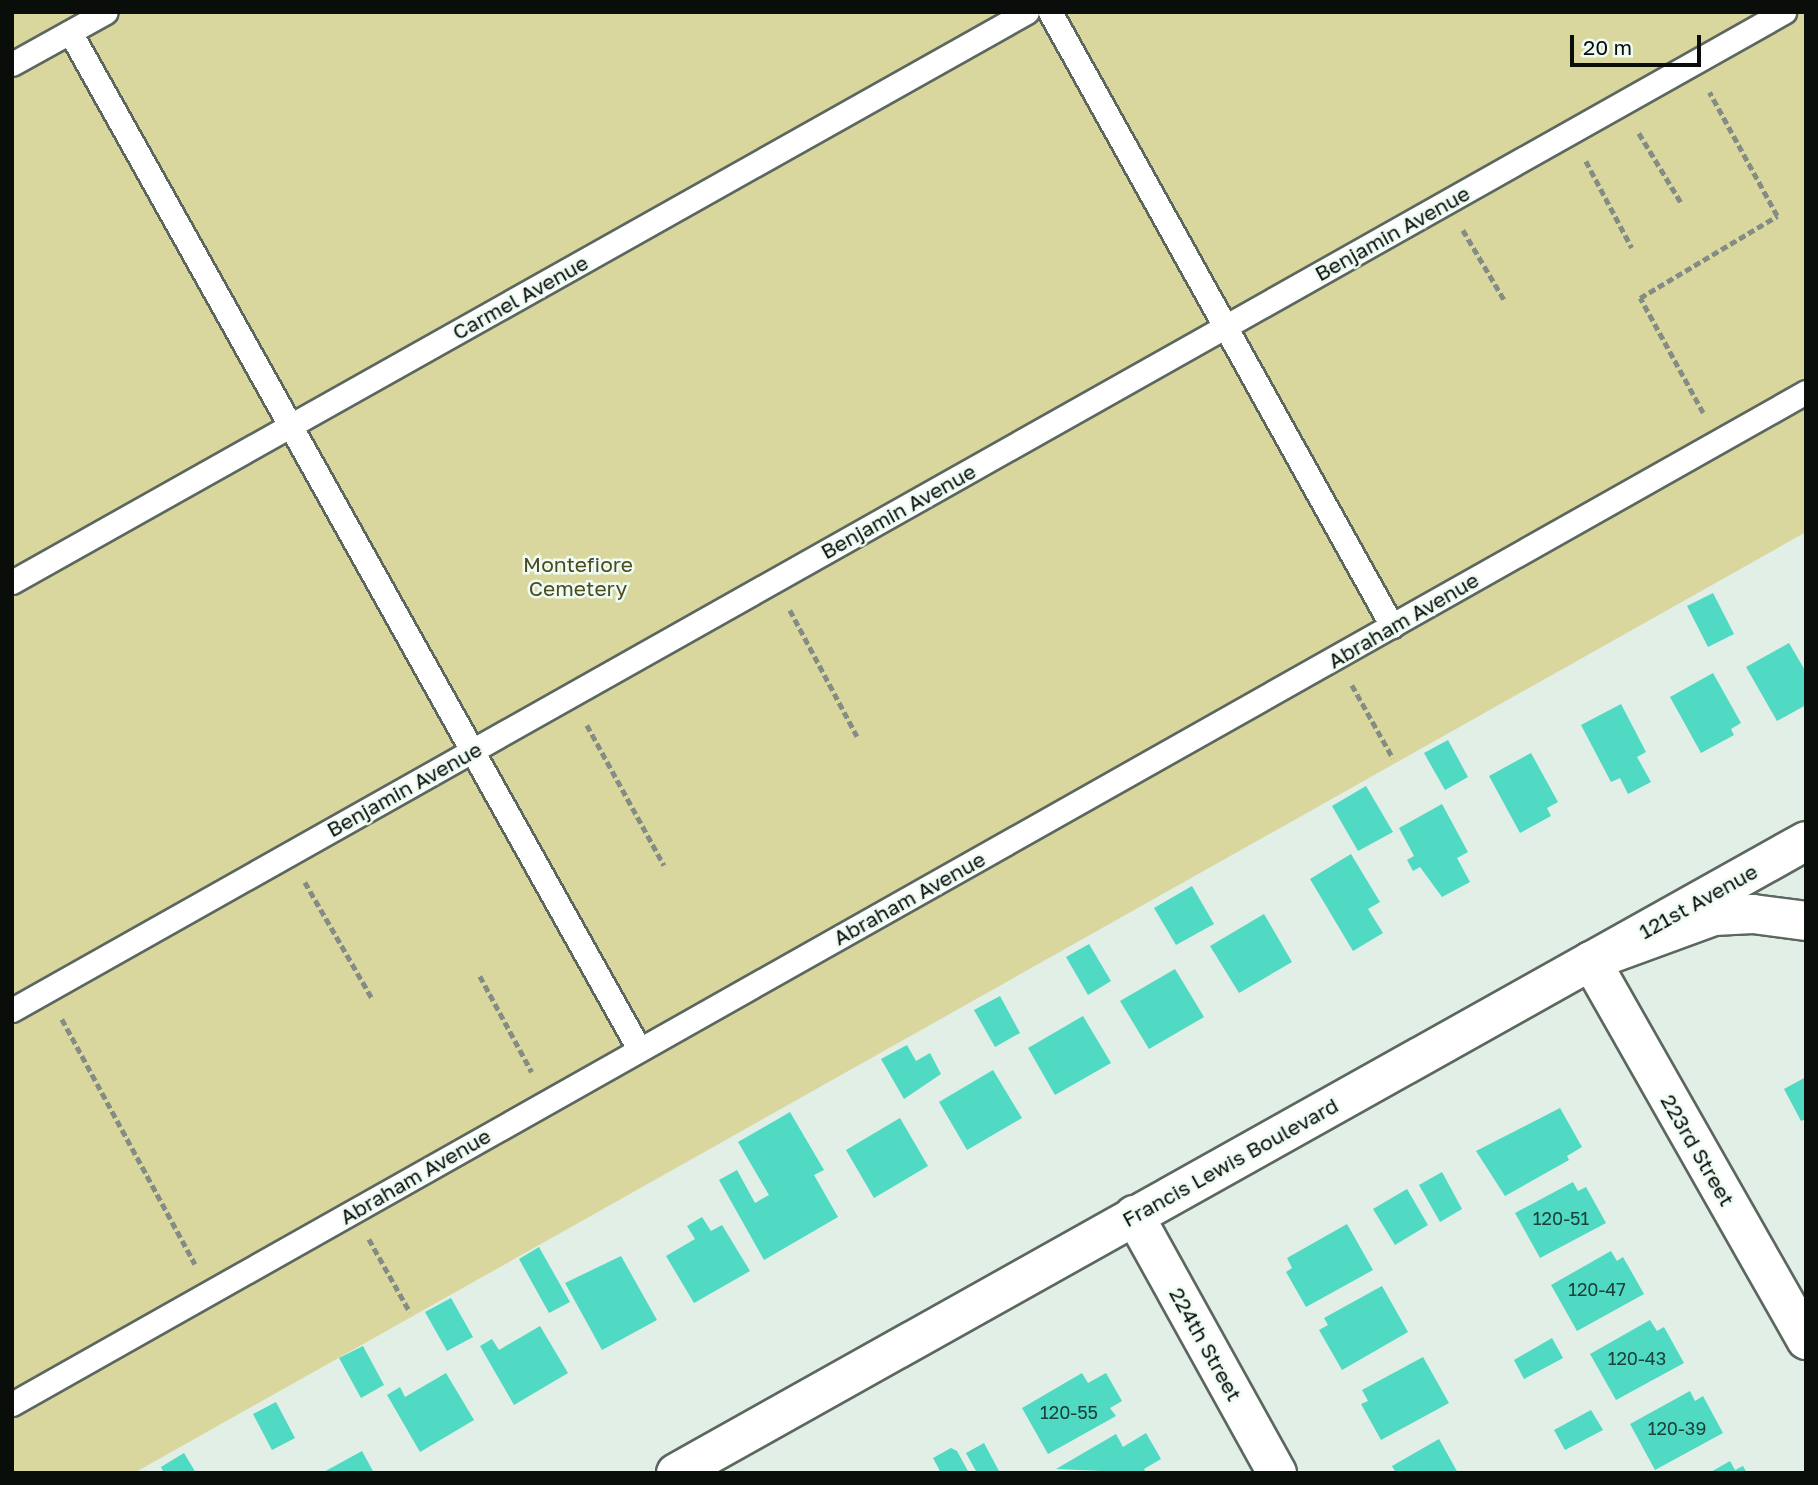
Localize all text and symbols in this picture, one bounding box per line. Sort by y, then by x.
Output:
scale bar [1573,21,1704,65]
text: 20 m [1583,34,1632,60]
street label: Benjamin Avenue [1310,180,1474,286]
street label: Carmel Avenue [448,249,592,345]
street label: Benjamin Avenue [816,458,980,564]
park label: Montefiore Cemetery [523,551,633,601]
street label: Abraham Avenue [1323,567,1483,673]
street label: Benjamin Avenue [322,736,486,842]
street label: Abraham Avenue [829,846,989,950]
street label: 121st Avenue [1634,858,1762,944]
street label: 223rd Street [1656,1090,1740,1210]
street label: Francis Lewis Boulevard [1118,1092,1342,1232]
street label: Abraham Avenue [335,1123,495,1229]
house number: 120-51 [1533,1207,1589,1229]
house number: 120-47 [1568,1278,1626,1300]
street label: 224th Street [1164,1283,1248,1405]
house number: 120-43 [1608,1347,1666,1369]
house number: 120-55 [1040,1401,1098,1423]
house number: 120-39 [1648,1417,1706,1439]

